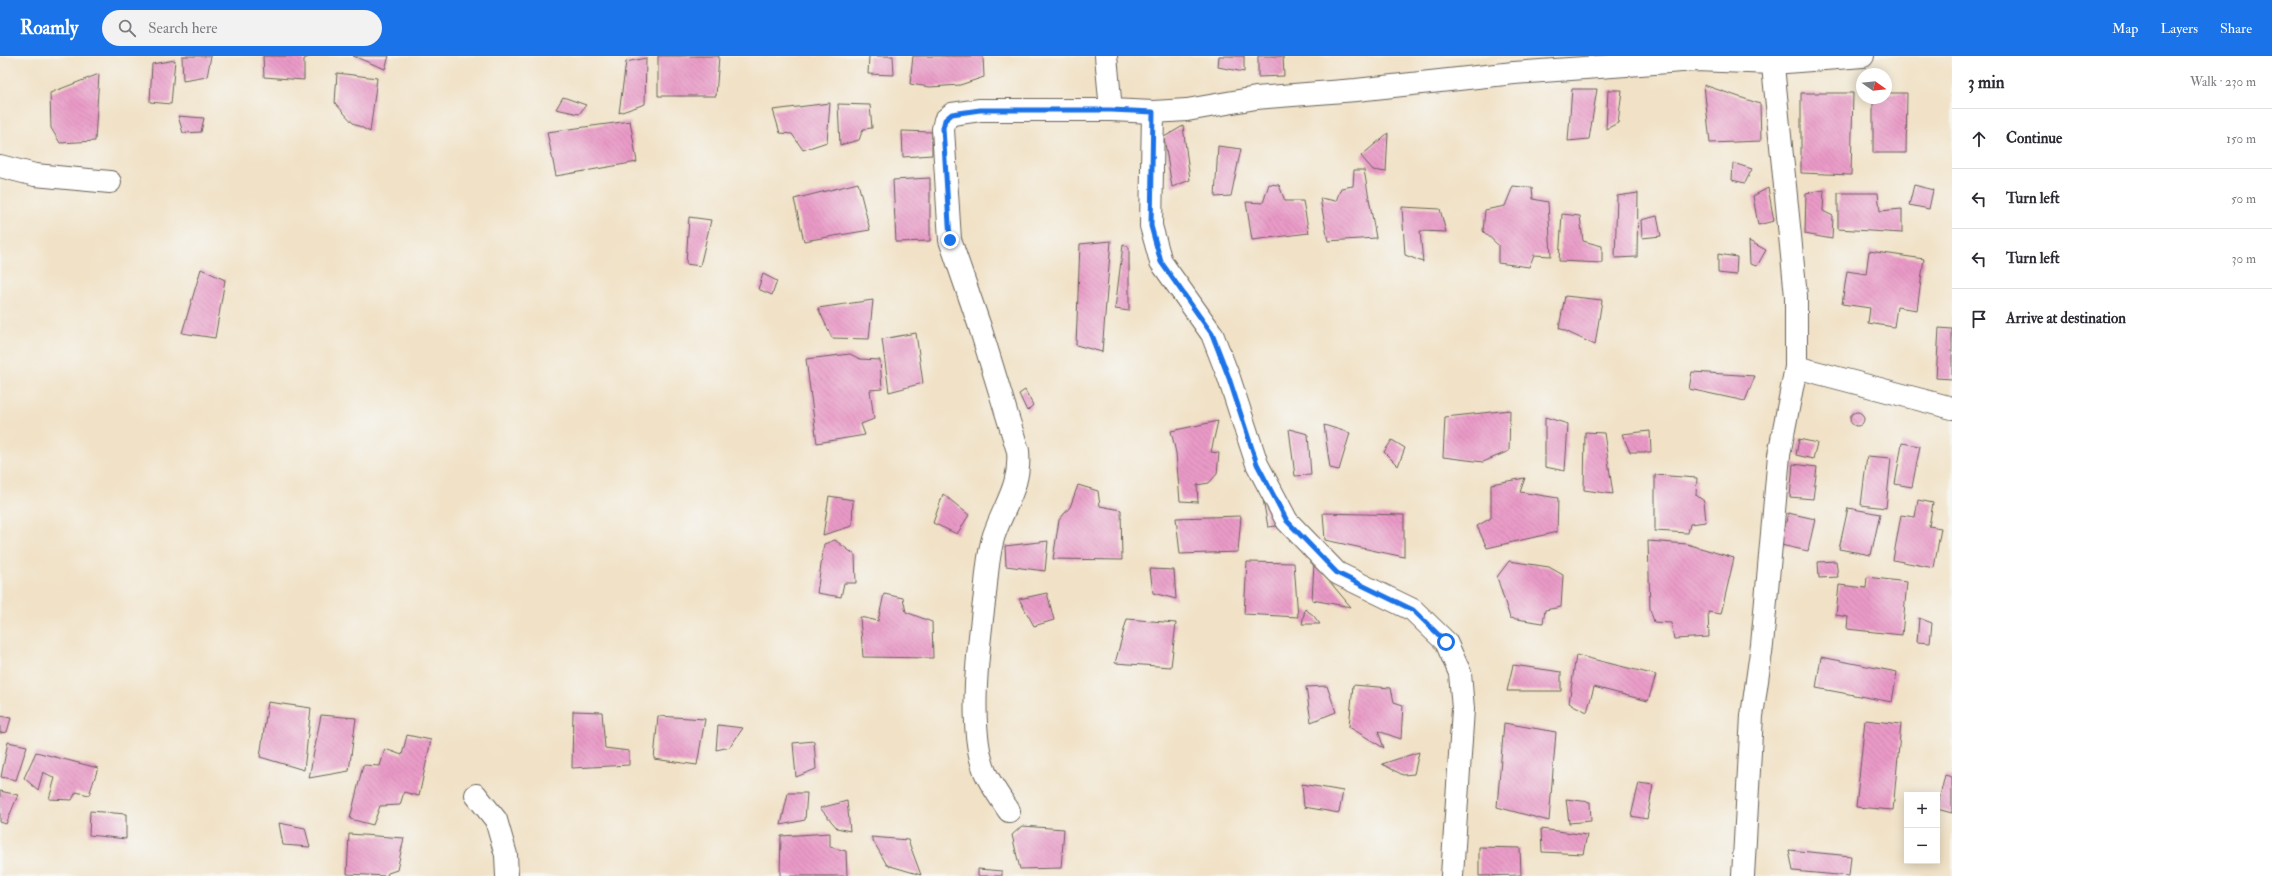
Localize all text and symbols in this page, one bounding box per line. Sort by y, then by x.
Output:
search box [102,10,382,46]
text: Roamly [20,16,78,40]
icon: search [116,17,138,39]
text: Search here [148,19,218,38]
text: Map [2112,20,2138,37]
text: Layers [2160,20,2198,37]
text: Share [2220,20,2252,37]
north arrow [1856,68,1892,104]
text: 3 min [1968,72,2005,93]
text: Walk · 230 m [2190,74,2256,90]
icon: ahead [1968,128,1990,150]
text: Continue [2006,129,2062,148]
text: 150 m [2226,131,2256,147]
icon: left [1968,188,1990,210]
text: Turn left [2006,189,2060,208]
text: 50 m [2231,191,2256,207]
route end [941,231,959,249]
icon: left [1968,248,1990,270]
text: Turn left [2006,249,2060,268]
text: 30 m [2232,251,2256,267]
icon: arrive [1968,308,1990,330]
text: Arrive at destination [2006,309,2126,328]
route start [1437,633,1455,651]
map controls [1904,792,1940,864]
button: + [1904,792,1940,828]
button: − [1904,828,1940,864]

